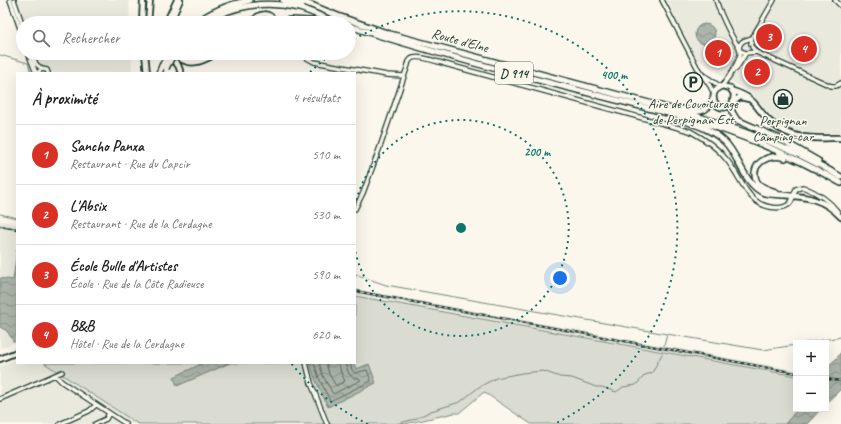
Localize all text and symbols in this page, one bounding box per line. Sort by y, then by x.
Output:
search box [16,16,356,60]
pin: 3 [756,22,782,52]
street label: Route d'Elne [430,25,491,57]
icon: search [30,27,52,49]
text: Rechercher [62,29,120,48]
pin: 4 [791,34,817,64]
pin: 1 [705,38,731,68]
pin: 2 [744,57,770,87]
road number: D 914 [495,62,533,84]
text: 400 m [601,67,628,83]
parking icon: Aire de Covoiturage de Perpignan Est [682,71,704,93]
text: À proximité [32,88,97,109]
shop icon: Perpignan Camping-car [772,88,794,110]
text: 4 résultats [292,90,340,106]
place label: Aire de Covoiturage de Perpignan Est [648,95,739,128]
place label: Perpignan Camping-car [753,112,814,145]
text: Sancho Panxa [70,137,144,156]
text: 200 m [524,144,551,160]
text: 1 [42,147,48,163]
text: 510 m [312,147,340,163]
text: Restaurant · Rue du Capcir [70,156,190,172]
text: L'Absix [70,197,106,216]
text: 2 [42,207,48,223]
text: 530 m [312,207,340,223]
text: Restaurant · Rue de la Cerdagne [70,216,212,232]
centre of rings [454,221,468,235]
text: École Bulle d'Artistes [70,257,177,276]
text: 3 [42,267,48,283]
text: 590 m [312,267,340,283]
your location [550,268,570,288]
text: École · Rue de la Côte Radieuse [70,276,203,292]
text: B&B [70,317,94,336]
text: 4 [42,327,48,343]
text: 620 m [312,327,340,343]
text: Hôtel · Rue de la Cerdagne [70,336,184,352]
map controls [793,340,829,412]
button: + [793,340,829,376]
button: − [793,376,829,412]

